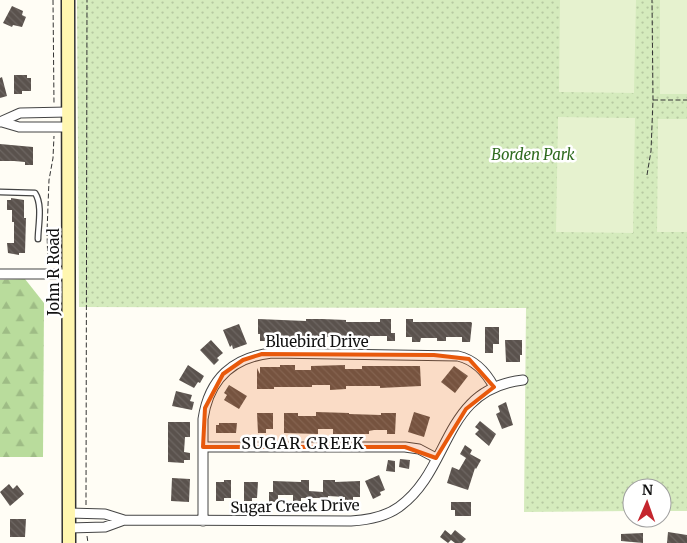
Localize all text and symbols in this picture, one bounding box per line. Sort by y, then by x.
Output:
park label: Borden Park [491,145,576,164]
street label: John R Road [44,228,63,317]
street label: Bluebird Drive [265,332,369,351]
district label: SUGAR CREEK [241,433,365,453]
north arrow [622,478,672,528]
text: N [642,481,653,499]
street label: Sugar Creek Drive [230,495,360,517]

